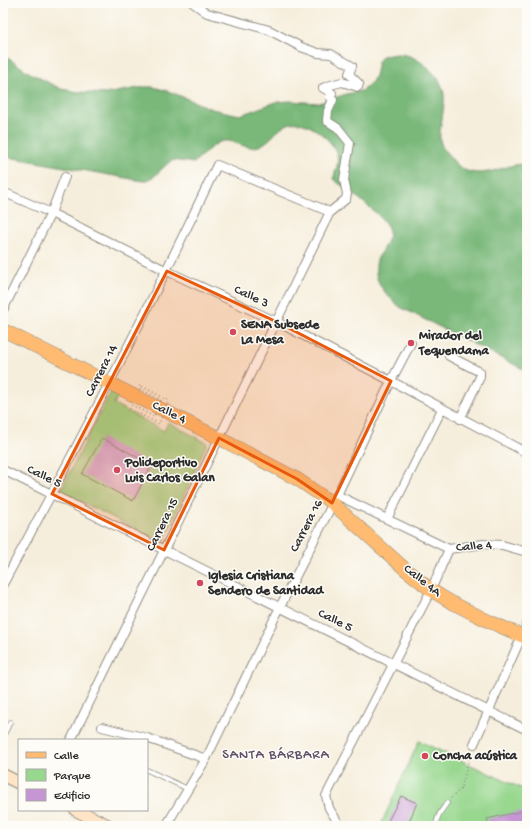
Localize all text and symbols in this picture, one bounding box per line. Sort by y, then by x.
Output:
street label: Calle 3 [231,282,271,312]
place label: SENA Subsede La Mesa [241,318,320,348]
marker: SENA Subsede La Mesa [228,327,238,337]
place label: Mirador del Tequendama [418,329,490,359]
marker: Mirador del Tequendama [406,338,416,348]
street label: Carrera 14 [82,342,122,400]
street label: Calle 4 [150,398,188,428]
place label: Polideportivo Luis Carlos Galan [124,456,215,486]
street label: Calle 5 [24,462,64,492]
marker: Polideportivo Luis Carlos Galan [112,465,122,475]
street label: Carrera 15 [144,496,182,554]
street label: Carrera 16 [287,497,327,555]
street label: Calle 4 [456,538,492,556]
street label: Calle 4A [400,562,445,601]
place label: Iglesia Cristiana Sendero de Santidad [208,569,324,599]
marker: Iglesia Cristiana Sendero de Santidad [195,578,205,588]
street label: Calle 5 [315,606,355,636]
legend [18,739,148,811]
district label: SANTA BÁRBARA [222,747,330,764]
place label: Concha acústica [432,749,518,764]
text: Calle [54,750,79,764]
marker: Concha acústica [420,751,430,761]
text: Parque [53,770,91,784]
text: Edificio [54,790,90,804]

